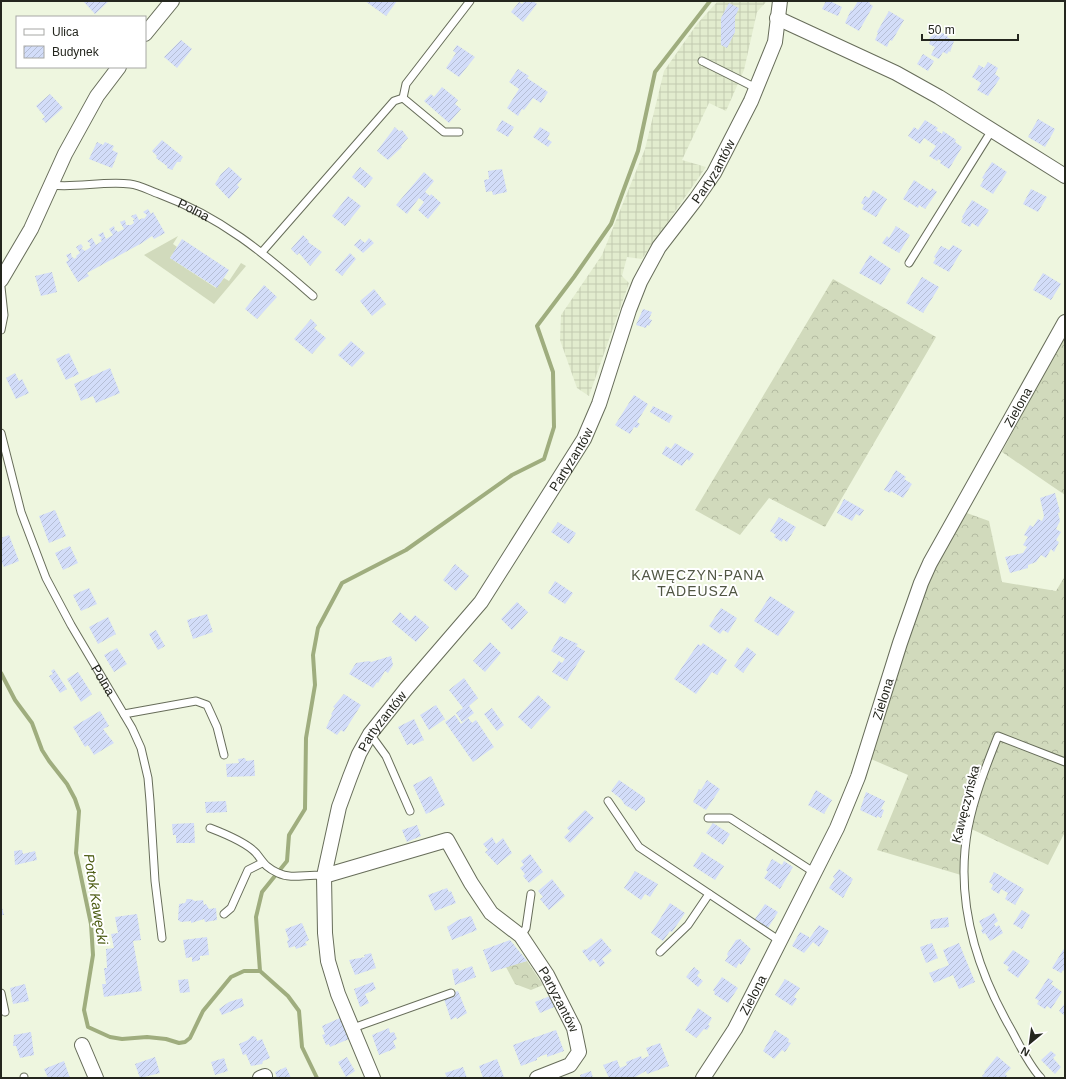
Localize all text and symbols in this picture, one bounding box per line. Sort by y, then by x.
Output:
legend [16,16,146,68]
scale bar [922,16,1018,42]
text: 50 m [928,23,955,37]
text: Ulica [52,25,79,39]
text: Budynek [52,45,100,59]
street label: Partyzantów [688,136,738,206]
street label: Polna [176,196,213,224]
street label: Zielona [1001,384,1035,429]
street label: Partyzantów [546,425,596,494]
district label: KAWĘCZYN-PANA TADEUSZA [631,567,765,599]
street label: Polna [88,662,118,699]
street label: Zielona [869,676,897,722]
street label: Partyzantów [355,688,410,754]
street label: Kawęczyńska [949,763,983,844]
water label: Potok Kawęcki [81,852,111,946]
street label: Partyzantów [535,964,582,1035]
street label: Zielona [737,972,770,1017]
north arrow [1010,1023,1050,1063]
text: N [1019,1045,1032,1059]

